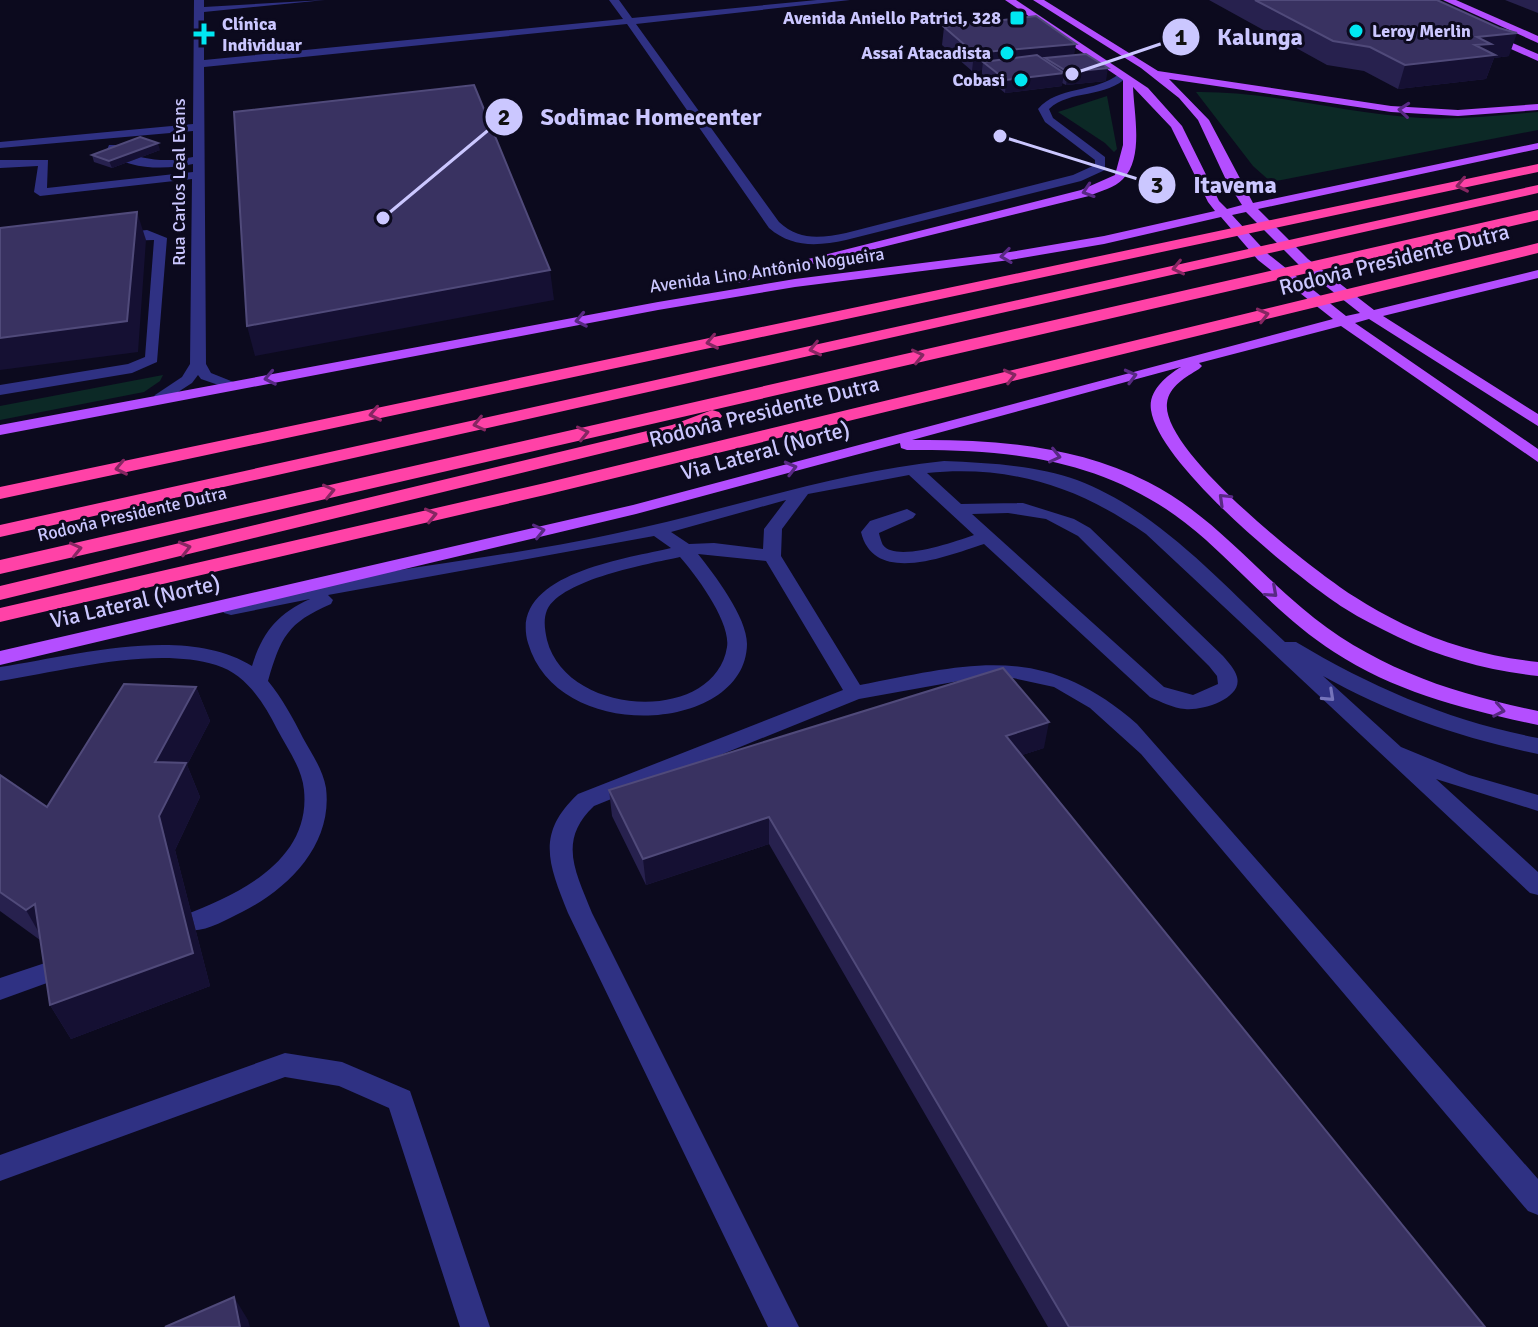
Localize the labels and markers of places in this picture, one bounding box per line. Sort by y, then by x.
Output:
place label: Avenida Aniello Patrici, 328 [783,7,1001,29]
marker: Avenida Aniello Patrici, 328 [1008,9,1026,27]
place label: Clínica Individuar [222,13,303,56]
callout: Kalunga [1161,13,1319,61]
place label: Leroy Merlin [1372,20,1471,42]
marker: Leroy Merlin [1347,22,1365,40]
marker: Clínica Individuar [193,23,215,45]
place label: Assaí Atacadista [861,42,991,64]
marker: Assaí Atacadista [998,44,1016,62]
place label: Cobasi [952,69,1005,91]
marker: Cobasi [1012,71,1030,89]
callout: Sodimac Homecenter [484,93,778,141]
callout: Itavema [1137,161,1293,209]

